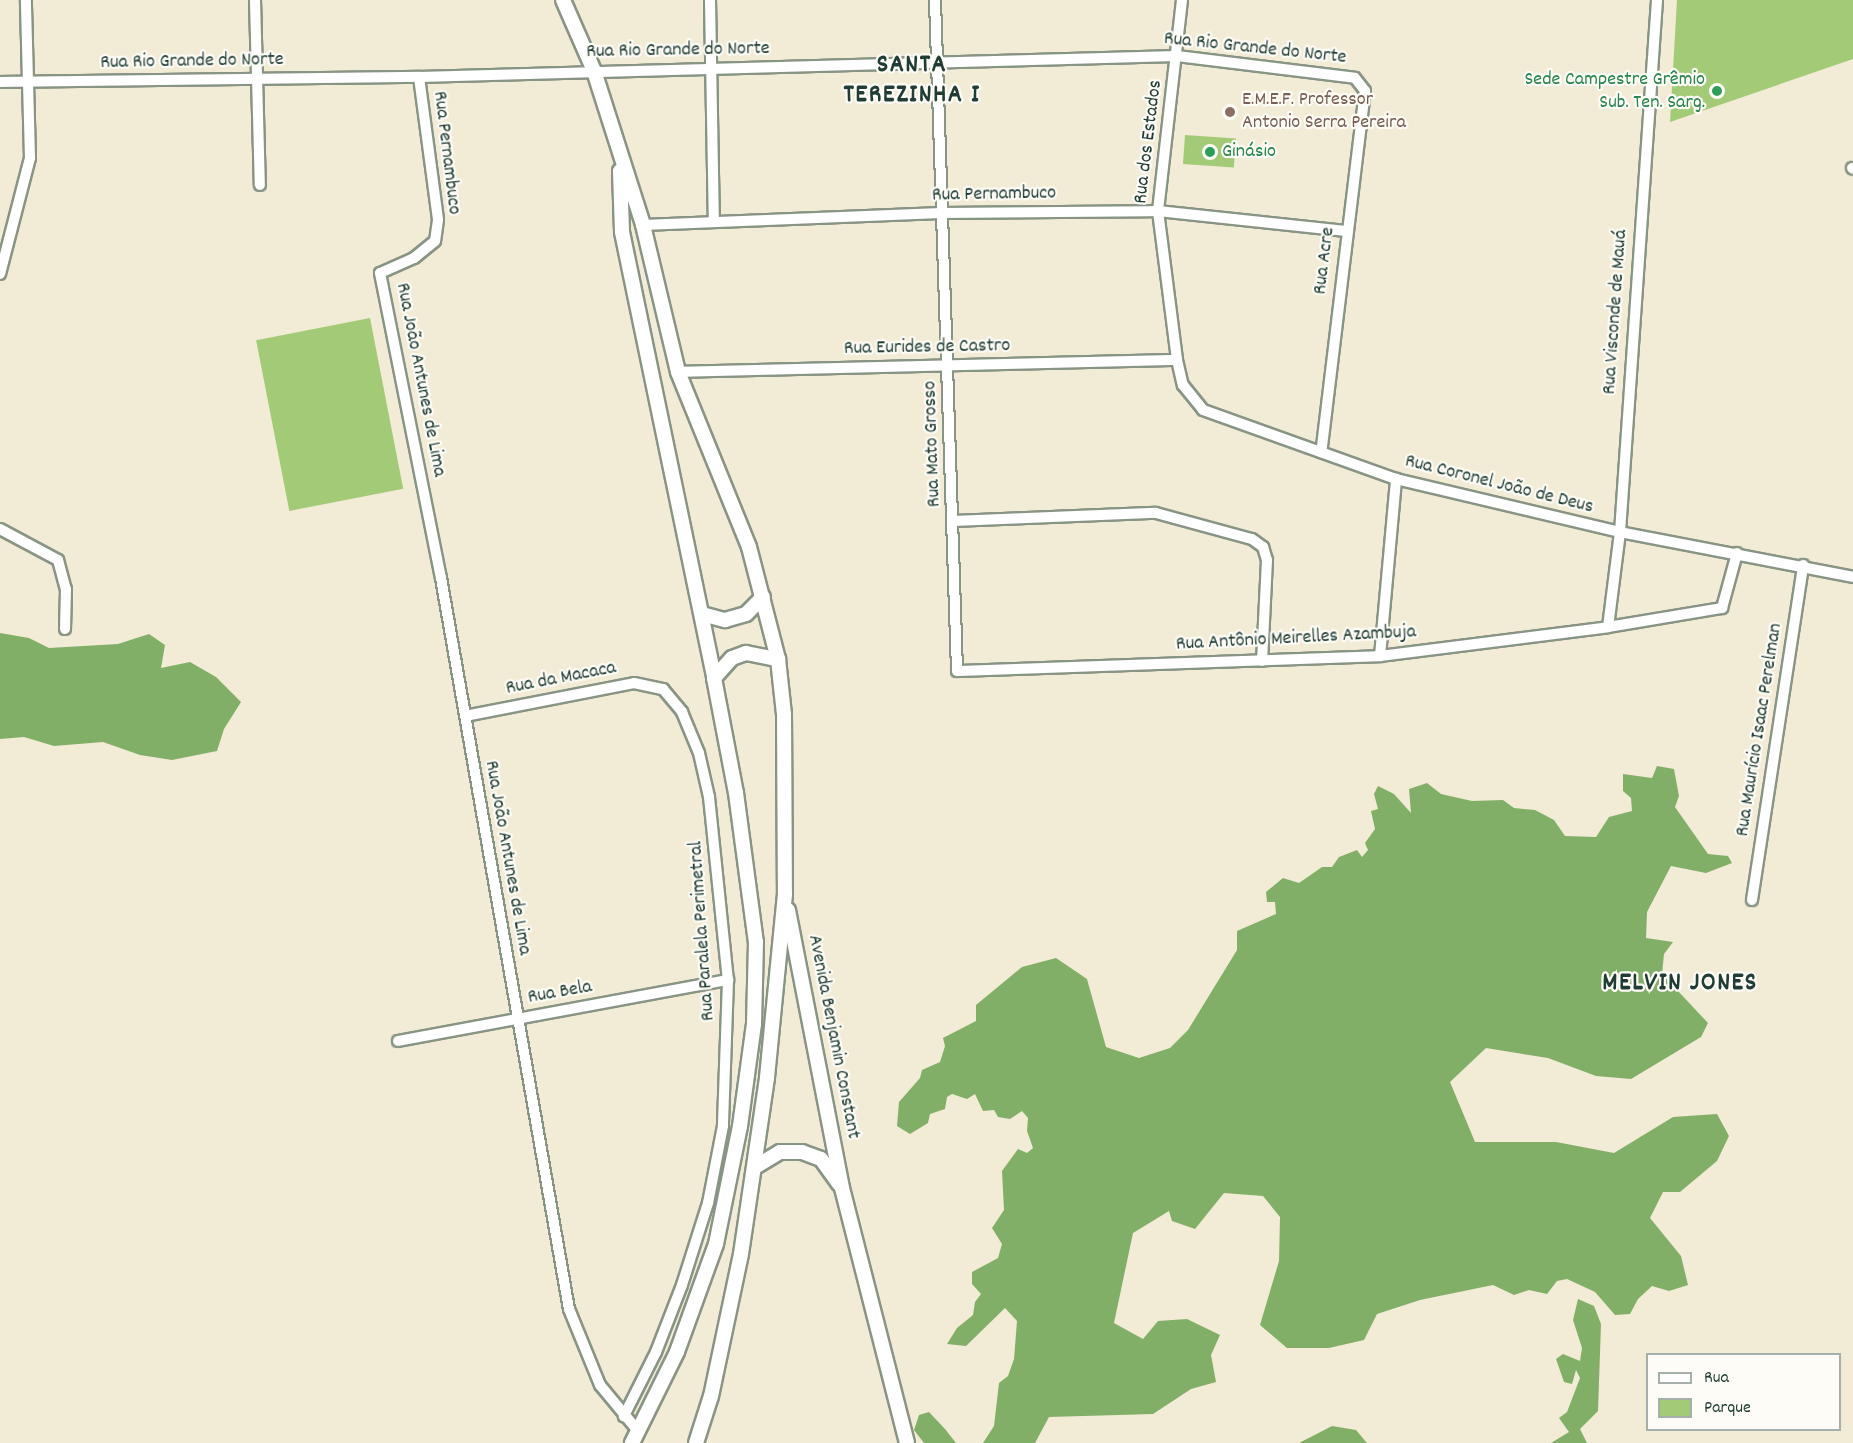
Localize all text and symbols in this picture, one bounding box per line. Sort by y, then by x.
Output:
street label: Rua Rio Grande do Norte [1163,27,1347,71]
street label: Rua Rio Grande do Norte [586,37,770,65]
street label: Rua Rio Grande do Norte [100,48,284,76]
district label: SANTA TEREZINHA I [843,50,981,112]
place label: Sede Campestre Grêmio Sub. Ten. Sarg. [1525,68,1705,115]
street label: Rua dos Estados [1129,79,1169,205]
marker: Sede Campestre Grêmio Sub. Ten. Sarg. [1710,84,1724,98]
place label: E.M.E.F. Professor Antonio Serra Pereira [1242,88,1406,135]
street label: Rua Pernambuco [427,90,465,216]
marker: E.M.E.F. Professor Antonio Serra Pereira [1223,105,1237,119]
place label: Ginásio [1222,140,1276,164]
marker: Ginásio [1203,145,1217,159]
street label: Rua Pernambuco [932,182,1056,208]
street label: Rua Acre [1309,226,1341,296]
street label: Rua Visconde de Mauá [1598,229,1634,395]
street label: Rua João Antunes de Lima [389,281,451,479]
street label: Rua Eurides de Castro [844,335,1010,361]
street label: Rua Mato Grosso [919,380,947,508]
street label: Rua Coronel João de Deus [1402,450,1596,520]
street label: Rua Antônio Meirelles Azambuja [1175,621,1417,657]
street label: Rua Maurício Isaac Perelman [1731,622,1789,838]
street label: Rua da Macaca [504,657,618,701]
street label: Rua João Antunes de Lima [478,759,536,957]
street label: Rua Paralela Perimetral [685,840,721,1022]
street label: Avenida Benjamin Constant [801,933,865,1141]
district label: MELVIN JONES [1602,968,1758,1000]
street label: Rua Bela [526,976,594,1010]
legend [1646,1353,1841,1431]
text: Rua [1704,1366,1729,1391]
text: Parque [1704,1396,1751,1421]

